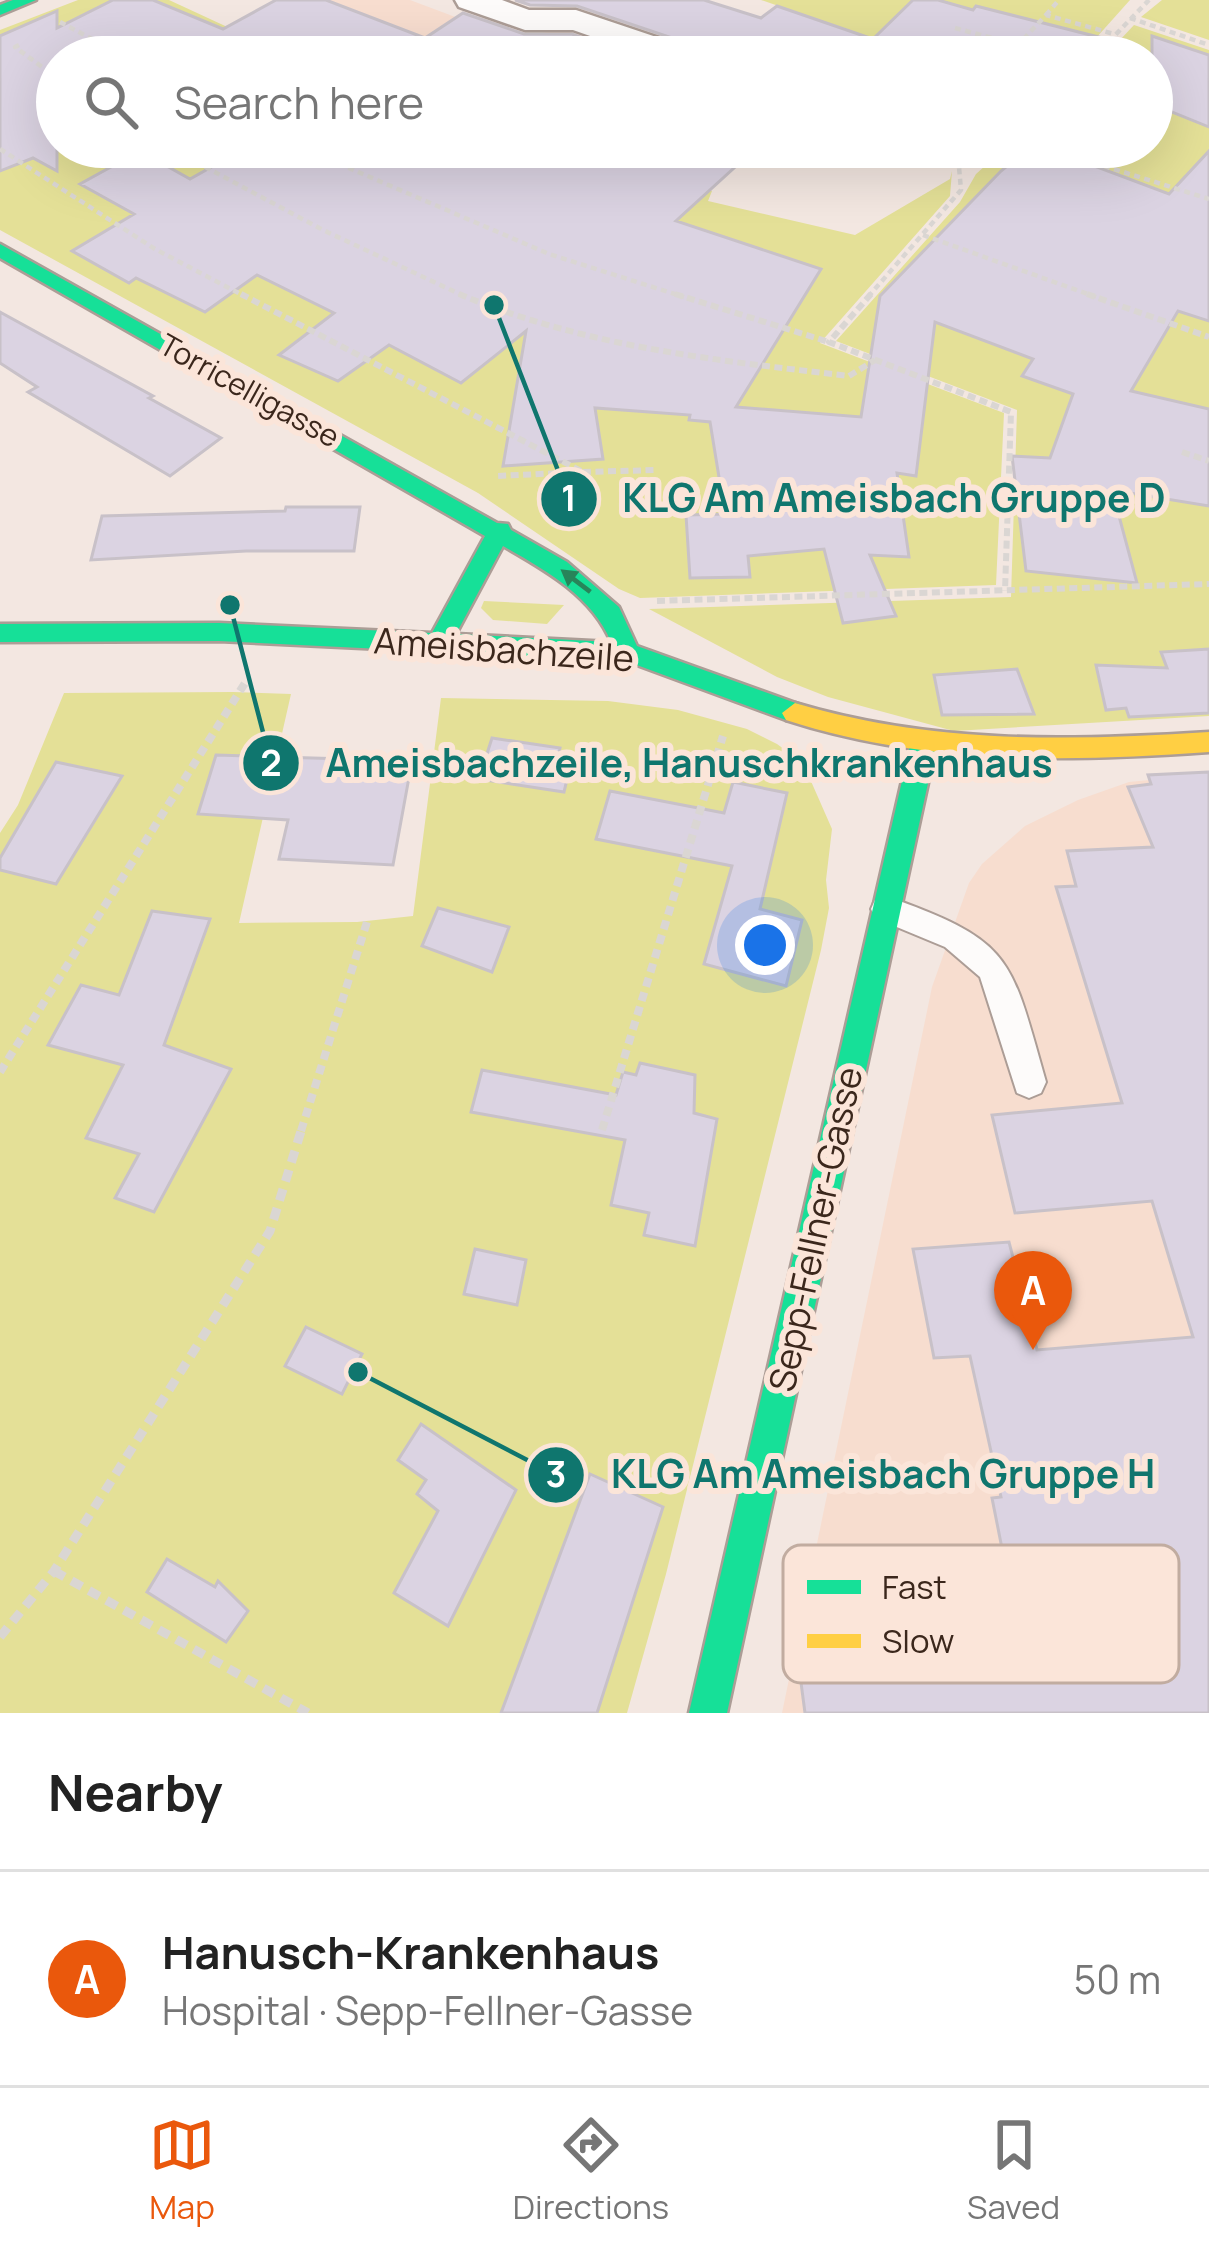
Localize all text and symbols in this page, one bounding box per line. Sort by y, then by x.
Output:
search box [36,36,1173,168]
icon: search [78,69,144,135]
text: Search here [174,71,424,133]
street label: Torricelligasse [153,324,347,456]
callout: KLG Am Ameisbach Gruppe D [539,461,1190,536]
text: KLG Am Ameisbach Gruppe D [622,470,1166,524]
text: 1 [561,473,577,522]
one-way arrow [561,569,592,594]
street label: Ameisbachzeile [372,615,636,683]
callout: Ameisbachzeile, Hanuschkrankenhaus [241,726,1077,801]
text: Ameisbachzeile, Hanuschkrankenhaus [325,735,1053,789]
text: 2 [260,738,282,787]
your location [735,915,795,975]
street label: Sepp-Fellner-Gasse [757,1062,873,1396]
pin: A [994,1251,1072,1350]
callout: KLG Am Ameisbach Gruppe H [526,1437,1179,1512]
text: KLG Am Ameisbach Gruppe H [611,1446,1155,1500]
text: 3 [546,1449,566,1498]
legend [783,1545,1179,1683]
text: Fast [882,1564,947,1609]
text: Slow [882,1618,954,1663]
text: Nearby [48,1757,223,1826]
text: Hanusch-Krankenhaus [162,1921,659,1983]
text: A [74,1952,100,2006]
text: 50 m [1074,1952,1161,2006]
text: Hospital · Sepp-Fellner-Gasse [162,1983,693,2037]
tab: Map [149,2112,215,2229]
tab: Directions [513,2112,669,2229]
tab: Saved [967,2112,1060,2229]

